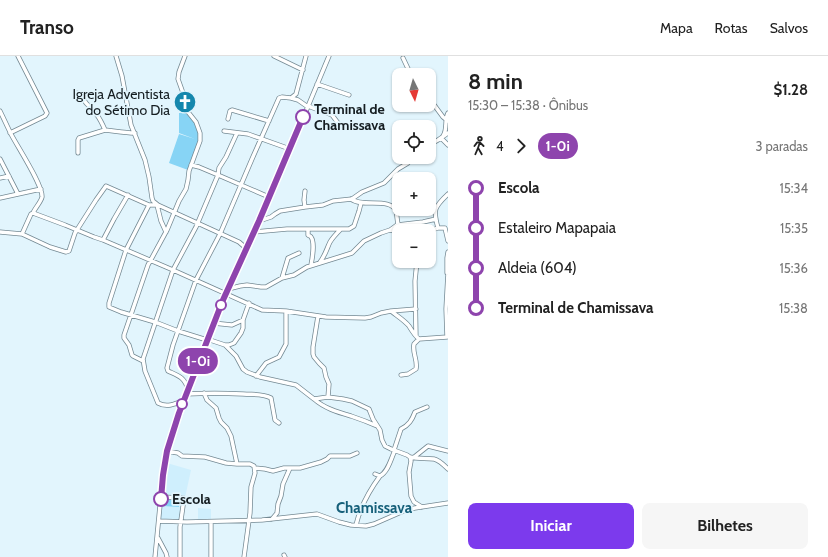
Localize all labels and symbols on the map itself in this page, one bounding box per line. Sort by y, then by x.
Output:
north arrow [392,68,436,112]
place label: Igreja Adventista do Sétimo Dia [73,85,170,119]
church icon: Igreja Adventista do Sétimo Dia [172,89,198,115]
place label: Terminal de Chamissava [314,100,385,134]
marker: Terminal de Chamissava [295,109,311,125]
unlabelled marker [215,299,227,311]
line badge: 1-0i [170,348,226,374]
unlabelled marker [176,398,188,410]
place label: Escola [172,490,211,508]
marker: Escola [153,491,169,507]
district label: Chamissava [336,499,413,517]

